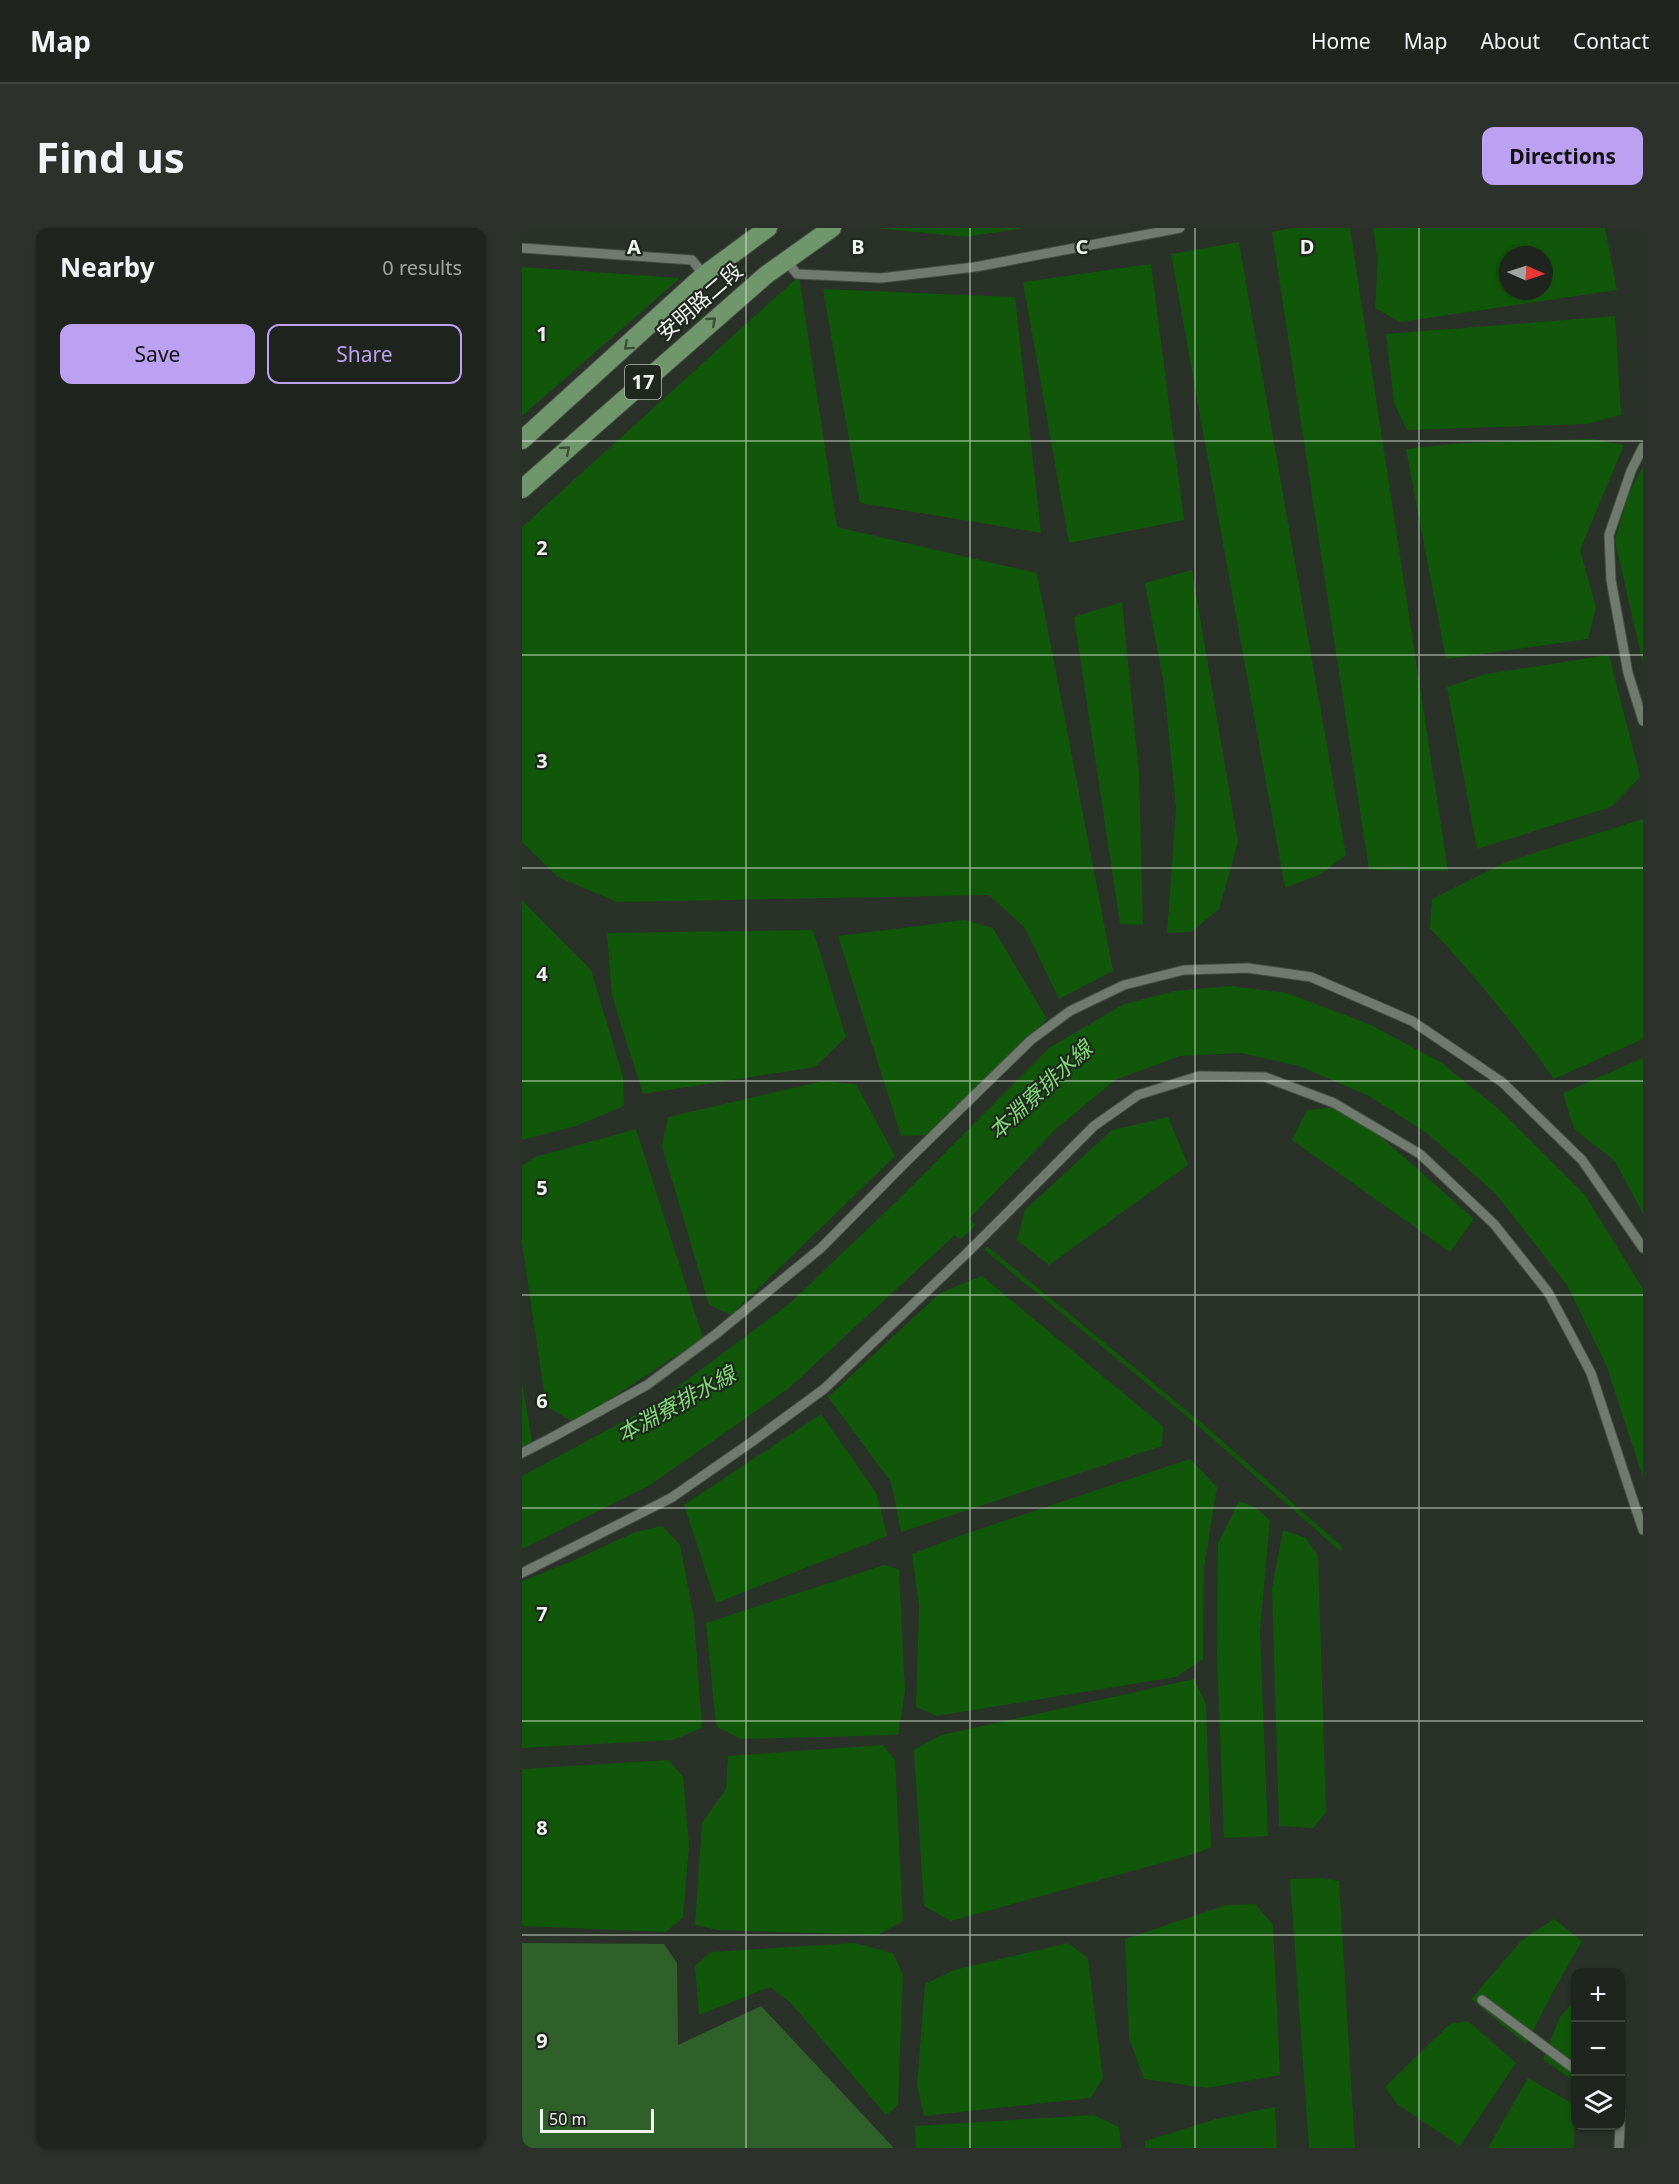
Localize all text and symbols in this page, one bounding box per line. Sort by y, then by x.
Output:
text: Map [30,22,91,60]
text: Home [1311,27,1371,55]
text: Map [1404,27,1447,55]
text: About [1480,27,1540,55]
text: Contact [1573,27,1649,55]
button: Directions [1482,127,1643,185]
text: Find us [36,128,185,185]
text: A [627,233,641,260]
text: B [851,233,865,260]
text: C [1076,233,1089,260]
text: D [1300,233,1314,260]
north arrow [1499,246,1553,300]
text: Nearby [60,249,155,285]
text: 0 results [382,254,462,281]
street label: 安明路二段 [651,256,748,346]
one-way arrow [705,317,716,328]
text: 1 [536,320,548,347]
button: Save [60,324,255,384]
button: Share [267,324,462,384]
one-way arrow [624,339,634,350]
road number: 17 [625,365,661,399]
one-way arrow [559,446,570,457]
text: 2 [536,534,548,561]
text: 3 [536,747,548,774]
text: 4 [536,960,548,987]
water label: 本淵寮排水線 [981,1031,1100,1145]
text: 5 [536,1174,548,1201]
water label: 本淵寮排水線 [611,1357,743,1448]
text: 6 [536,1387,548,1414]
text: 7 [536,1600,548,1627]
text: 8 [536,1814,548,1841]
map controls [1571,1968,1625,2130]
button: + [1571,1968,1625,2022]
button: − [1571,2022,1625,2076]
text: 9 [536,2027,548,2054]
button: layers [1571,2076,1625,2130]
scale bar [540,2106,654,2134]
text: 50 m [549,2108,586,2130]

